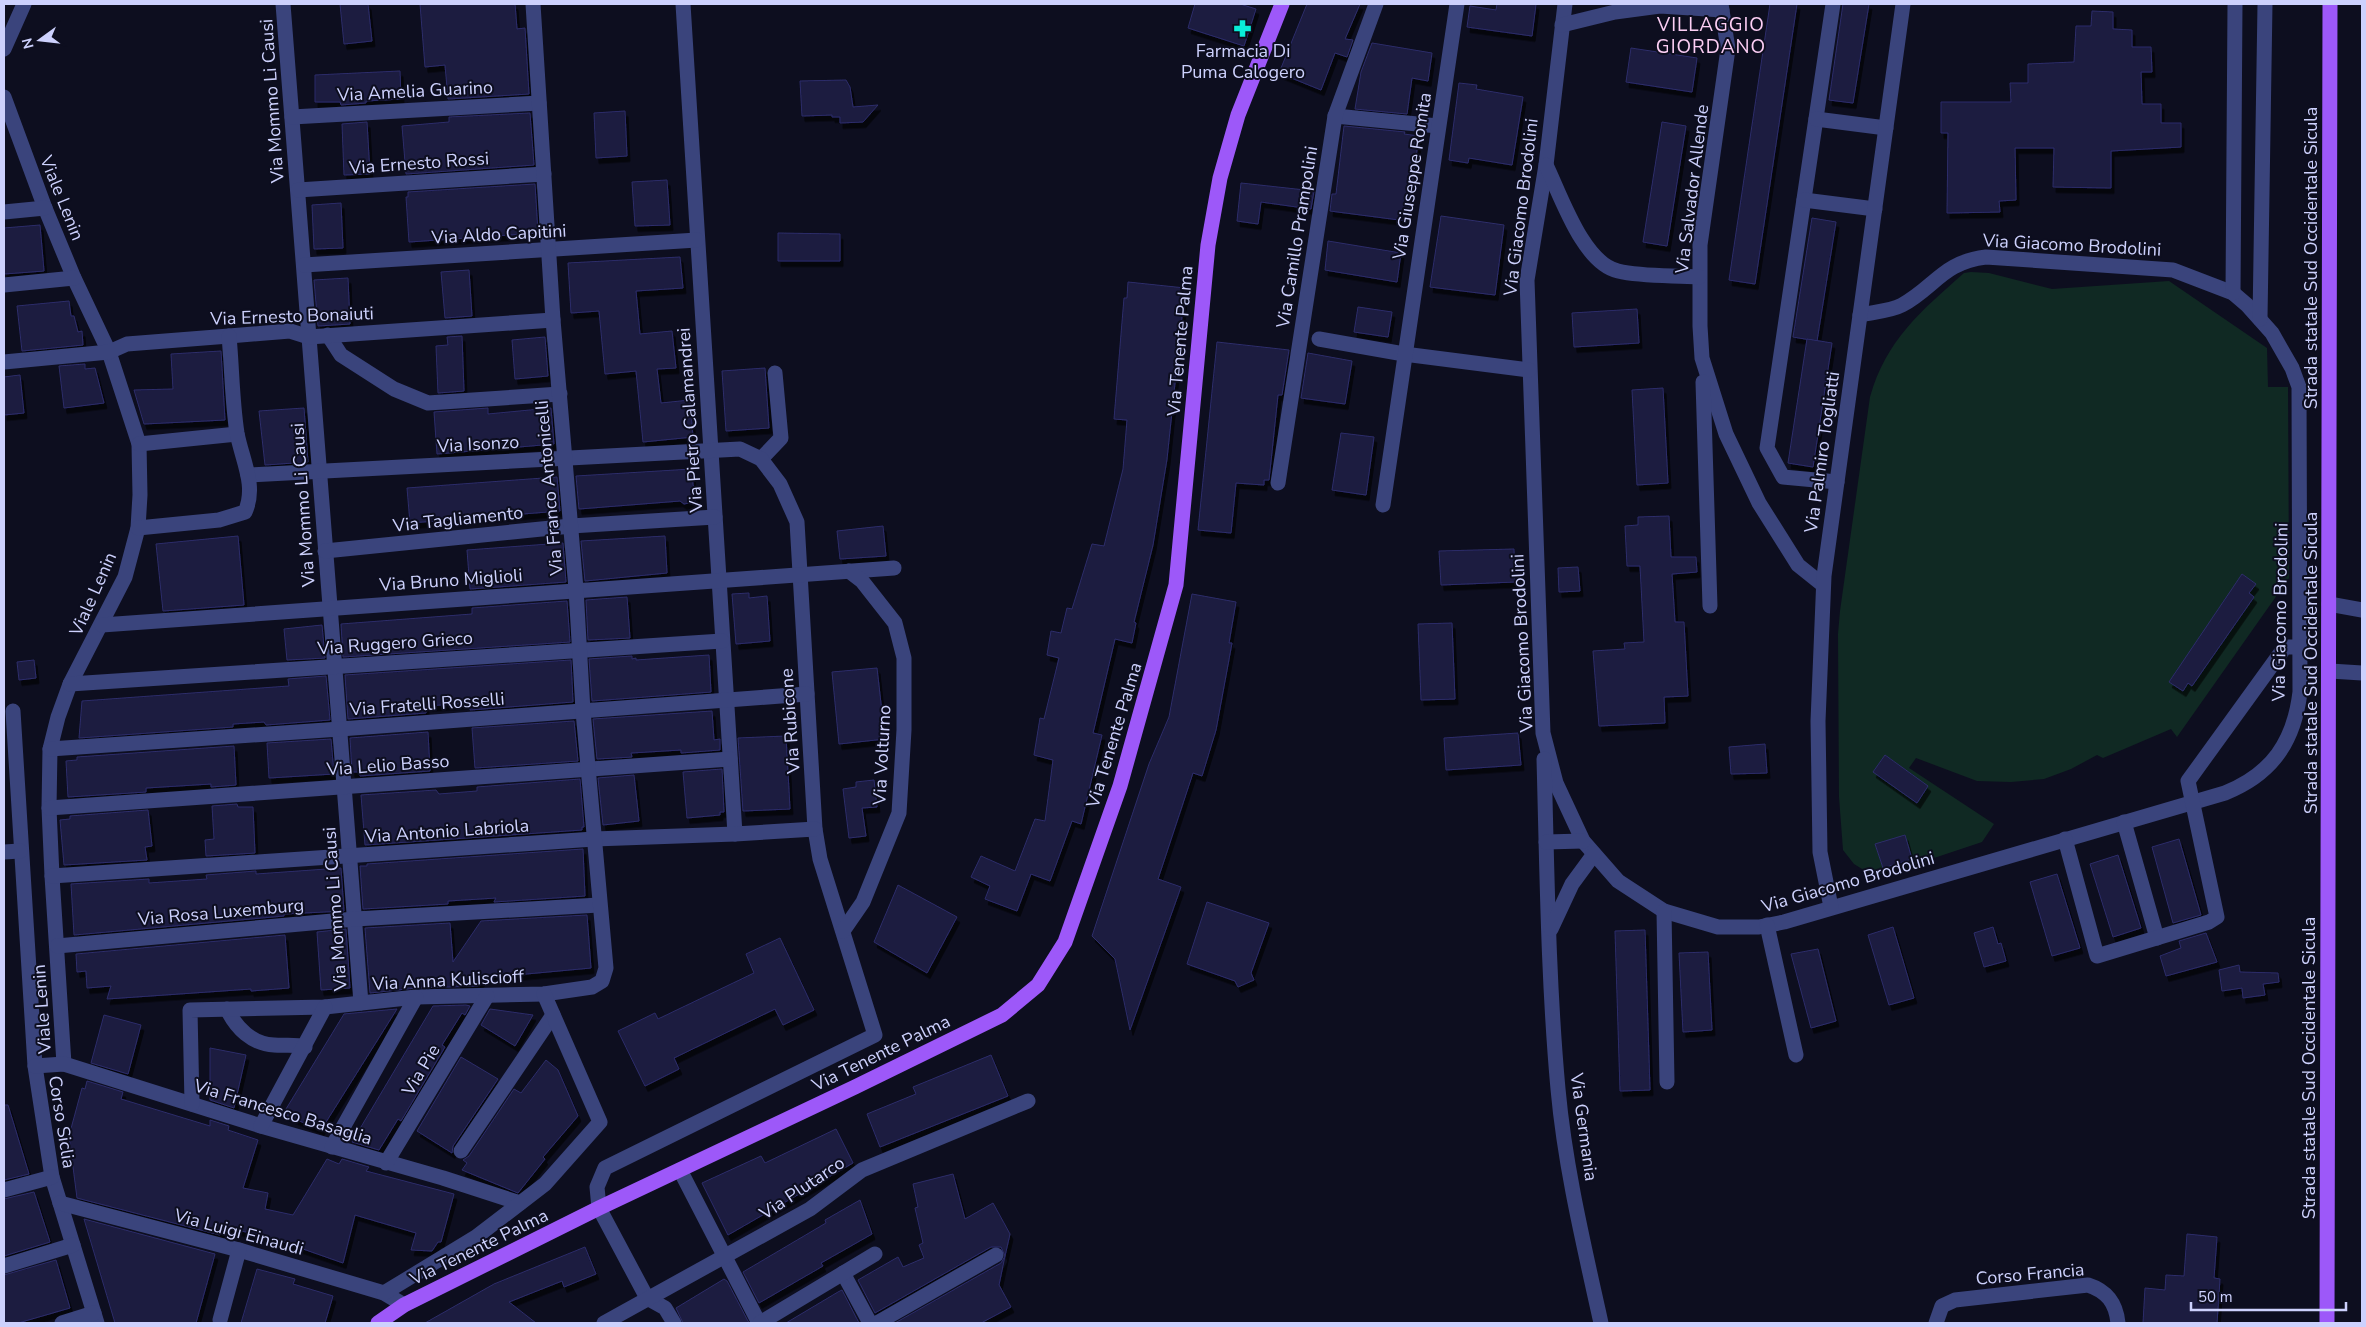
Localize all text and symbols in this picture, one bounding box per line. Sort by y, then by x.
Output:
district label: VILLAGGIO GIORDANO [1656,12,1766,60]
north arrow [15,15,65,65]
street label: Via Mommo Li Causi [254,18,290,185]
pharmacy icon: Farmacia Di Puma Calogero [1233,18,1253,38]
text: N [17,36,38,51]
place label: Farmacia Di Puma Calogero [1181,39,1305,84]
street label: Via Amelia Guarino [335,75,494,107]
street label: Via Giuseppe Romita [1387,91,1437,262]
street label: Via Salvador Allende [1670,103,1714,276]
street label: Strada statale Sud Occidentale Sicula [2299,107,2323,409]
street label: Via Giacomo Brodolini [1498,117,1544,298]
street label: Via Camillo Prampolini [1271,144,1323,331]
street label: Via Ernesto Rossi [347,146,490,180]
street label: Viale Lenin [34,151,90,244]
street label: Via Aldo Capitini [430,218,567,250]
street label: Via Giacomo Brodolini [1981,228,2162,262]
street label: Via Tenente Palma [1161,265,1199,418]
street label: Via Ernesto Bonaiuti [209,301,374,331]
street label: Via Pietro Calamandrei [672,327,708,514]
street label: Via Palmiro Togliatti [1799,370,1845,535]
street label: Via Franco Antonicelli [529,399,569,578]
street label: Via Mommo Li Causi [285,422,321,589]
street label: Via Isonzo [435,430,520,458]
street label: Via Tagliamento [391,500,524,538]
street label: Strada statale Sud Occidentale Sicula [2299,512,2323,814]
street label: Via Giacomo Brodolini [2266,522,2294,703]
street label: Viale Lenin [63,548,122,641]
street label: Via Giacomo Brodolini [1505,553,1539,734]
street label: Via Bruno Miglioli [378,563,523,597]
street label: Via Ruggero Grieco [315,626,474,660]
street label: Via Tenente Palma [1080,659,1148,812]
street label: Via Rubicone [774,668,806,775]
street label: Via Fratelli Rosselli [348,687,505,721]
street label: Via Volturno [867,704,897,807]
street label: Via Lelio Basso [325,749,450,781]
street label: Via Antonio Labriola [363,813,530,849]
street label: Via Mommo Li Causi [317,826,353,993]
street label: Via Giacomo Brodolini [1758,846,1937,918]
street label: Via Rosa Luxemburg [136,893,305,931]
street label: Strada statale Sud Occidentale Sicula [2297,917,2321,1219]
street label: Viale Lenin [27,964,57,1055]
street label: Via Anna Kuliscioff [371,964,525,996]
street label: Via Tenente Palma [807,1009,954,1097]
street label: Via Pie [396,1040,446,1101]
street label: Via Germania [1564,1071,1603,1183]
street label: Via Francesco Basaglia [190,1073,375,1151]
street label: Corso Siclia [43,1074,81,1170]
street label: Via Plutarco [754,1151,849,1226]
street label: Via Luigi Einaudi [171,1203,306,1261]
street label: Via Tenente Palma [405,1203,552,1291]
street label: Corso Francia [1975,1257,2085,1291]
scale bar [2191,1280,2346,1312]
text: 50 m [2198,1287,2233,1307]

